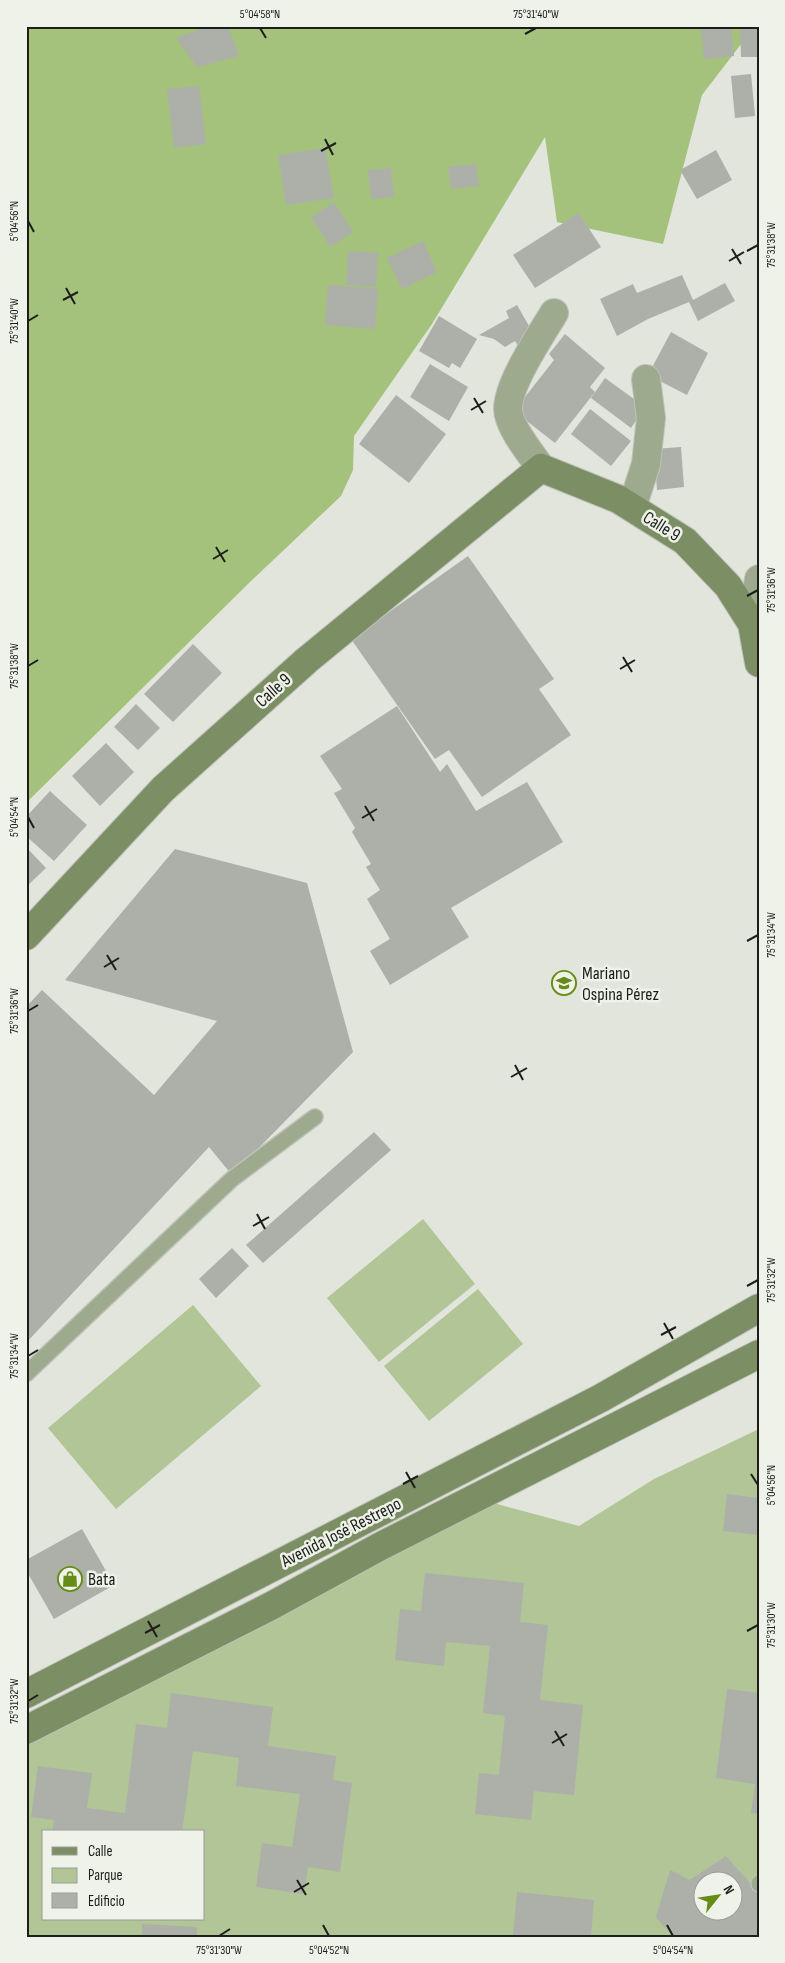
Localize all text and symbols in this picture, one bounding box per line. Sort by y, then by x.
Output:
text: 5°04'58"N [240,7,280,22]
text: 75°31'40"W [513,7,559,22]
text: 5°04'56"N [7,201,22,241]
text: 75°31'38"W [764,222,779,268]
text: 75°31'40"W [7,298,22,344]
street label: Calle 9 [639,507,684,546]
text: 75°31'36"W [764,567,779,613]
text: 75°31'38"W [7,643,22,689]
street label: Calle 9 [251,669,295,712]
text: 5°04'54"N [7,797,22,837]
text: 75°31'34"W [764,912,779,958]
place label: Mariano Ospina Pérez [582,963,660,1005]
school or university icon: Mariano Ospina Pérez [551,970,577,996]
text: 75°31'36"W [7,988,22,1034]
text: 75°31'32"W [764,1257,779,1303]
text: 75°31'34"W [7,1333,22,1379]
text: 5°04'56"N [764,1465,779,1505]
street label: Avenida José Restrepo [277,1493,405,1572]
shop icon: Bata [57,1566,83,1592]
place label: Bata [88,1569,115,1590]
text: 75°31'30"W [764,1602,779,1648]
text: 75°31'32"W [7,1678,22,1724]
legend [42,1830,205,1920]
text: Calle [88,1842,112,1861]
text: Parque [88,1866,123,1885]
north arrow [692,1870,742,1920]
text: N [720,1882,738,1897]
text: Edificio [88,1892,125,1911]
text: 75°31'30"W [196,1943,242,1958]
text: 5°04'52"N [309,1943,349,1958]
text: 5°04'54"N [653,1943,693,1958]

